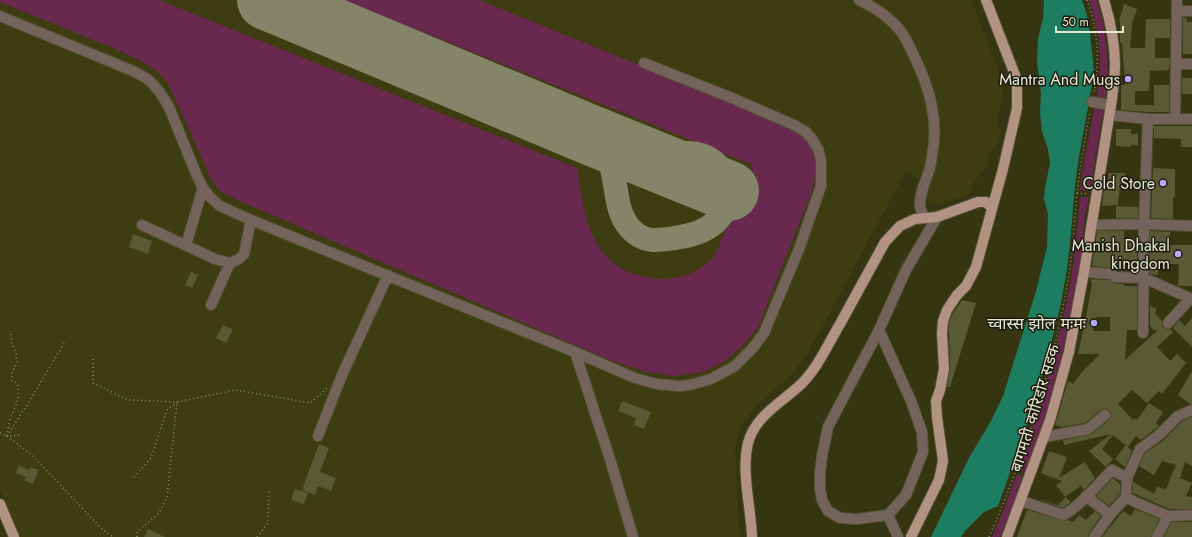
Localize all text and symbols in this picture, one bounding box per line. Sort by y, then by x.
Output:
scale bar [1056,8,1123,34]
text: 50 m [1062,13,1089,31]
place label: Mantra And Mugs [999,68,1120,91]
marker: Mantra And Mugs [1123,74,1133,84]
place label: Cold Store [1083,172,1155,195]
marker: Cold Store [1158,178,1168,188]
place label: Manish Dhakal kingdom [1072,234,1170,275]
marker: Manish Dhakal kingdom [1173,249,1183,259]
place label: च्वास्स झोल मःमः [987,312,1087,335]
marker: च्वास्स झोल मःमः [1089,318,1099,328]
street label: बागमती कोरिडोर सडक [1005,340,1066,475]

